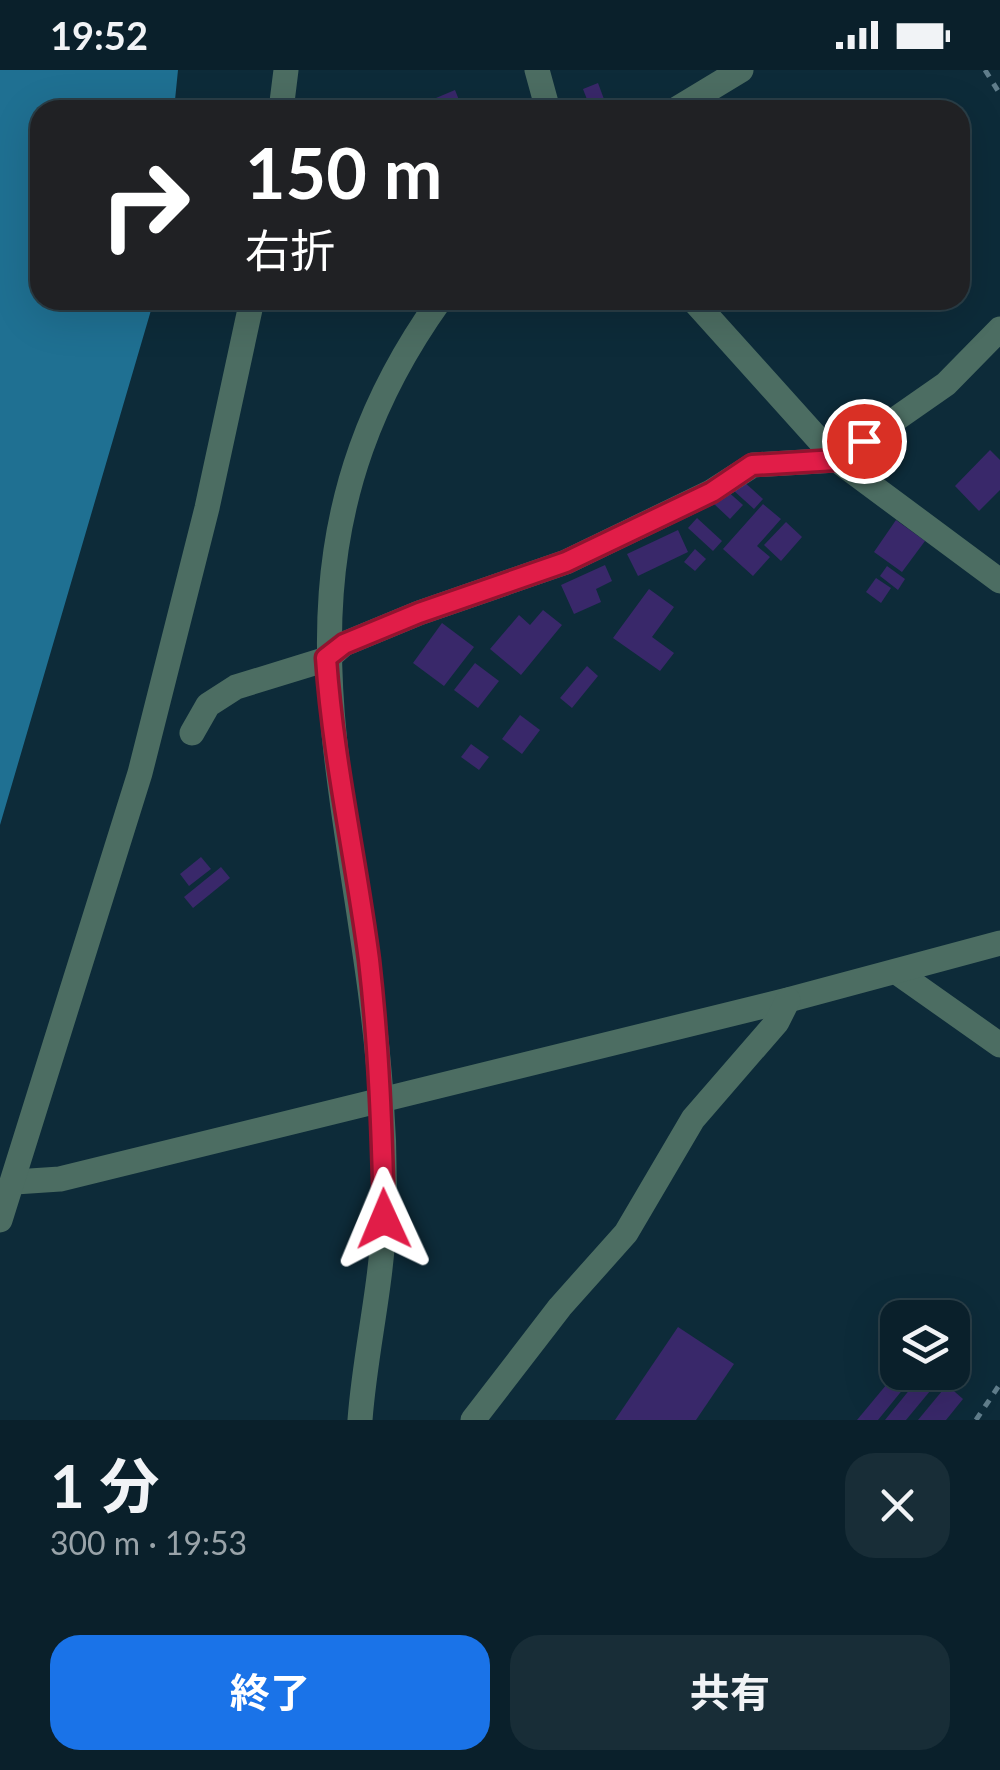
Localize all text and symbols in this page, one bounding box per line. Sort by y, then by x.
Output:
text: 19:52 [50,12,148,58]
text: 150 m [245,130,442,214]
icon: right [80,140,210,270]
text: 右折 [245,223,335,277]
pin [822,399,907,484]
icon: arrive [837,414,892,469]
position arrow [332,1167,436,1271]
map controls [880,1300,970,1390]
button: layers [880,1300,970,1390]
text: 1 分 [50,1449,159,1521]
button: close [845,1453,950,1558]
text: 300 m · 19:53 [50,1523,247,1562]
button: 終了 [50,1635,490,1750]
button: 共有 [510,1635,950,1750]

